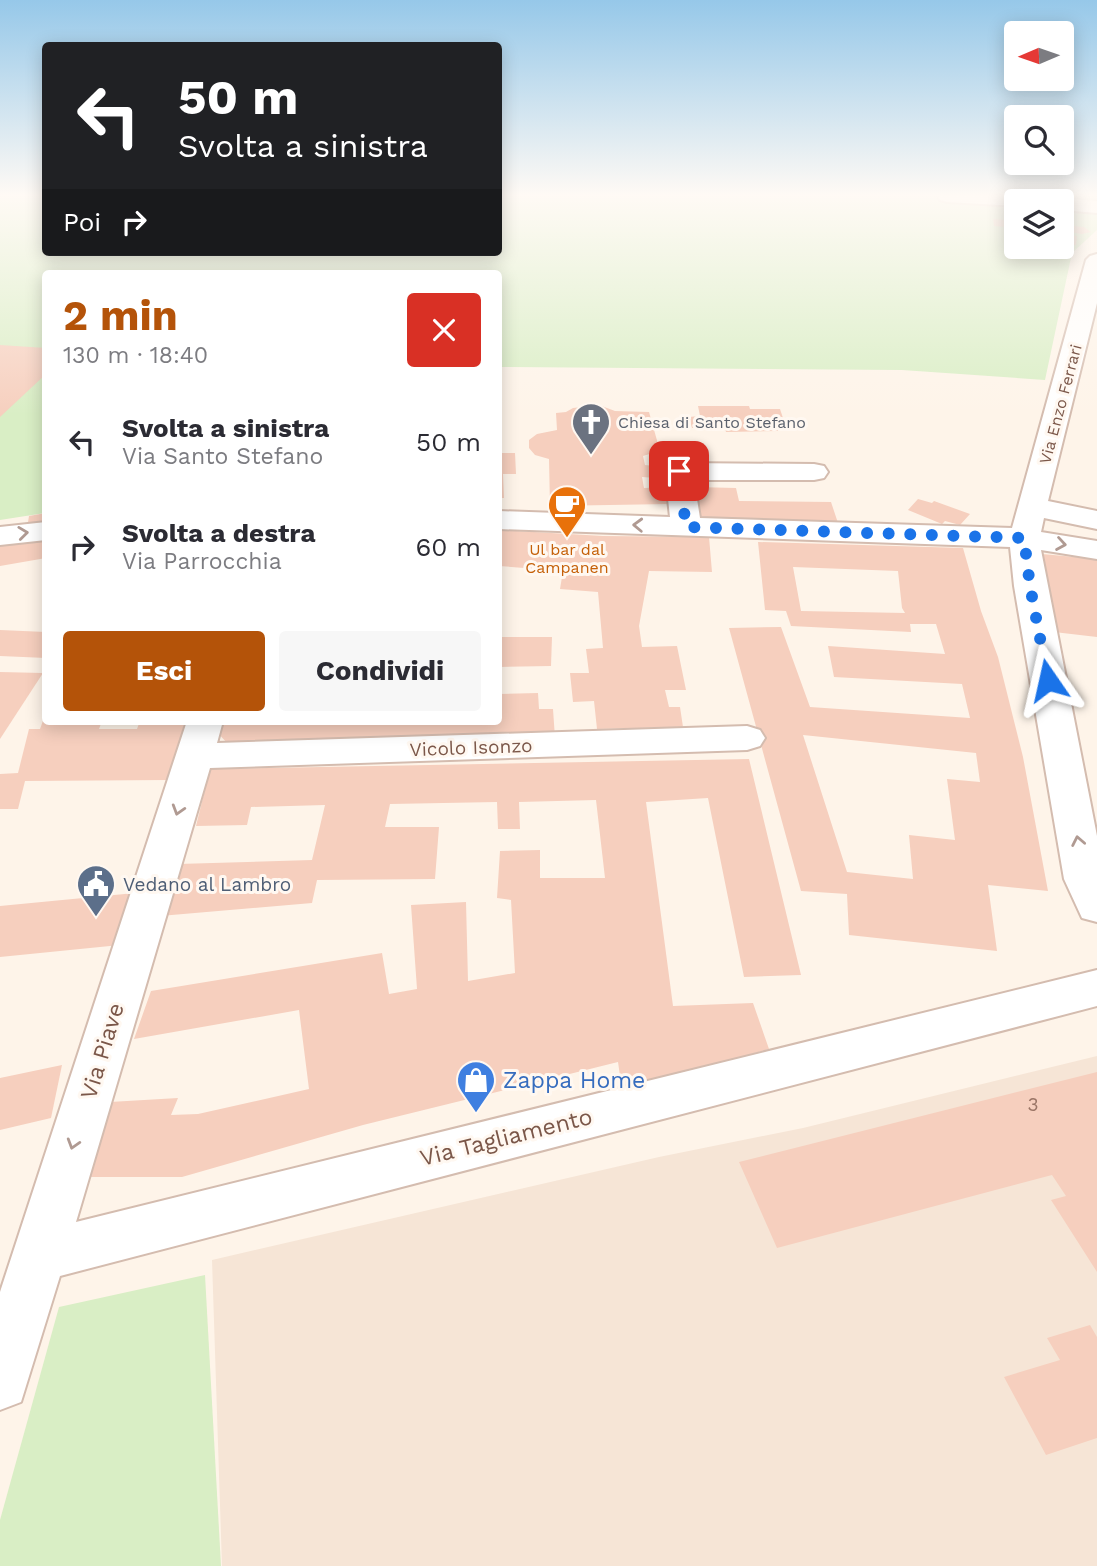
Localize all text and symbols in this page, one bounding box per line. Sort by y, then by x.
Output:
north arrow [1004,21,1074,91]
map controls [1004,21,1074,259]
text: 50 m [178,68,298,126]
icon: left [63,70,154,161]
button: search [1004,105,1074,175]
text: Svolta a sinistra [178,127,428,165]
button: layers [1004,189,1074,259]
icon: right [115,203,153,241]
text: Poi [63,207,101,237]
text: 2 min [63,291,178,340]
button: close [407,293,481,367]
text: 130 m · 18:40 [63,342,208,369]
street label: Via Enzo Ferrari [1035,342,1086,466]
church icon: Chiesa di Santo Stefano [570,401,612,456]
text: Svolta a sinistra [122,413,329,443]
place label: Chiesa di Santo Stefano [618,413,806,432]
icon: left [63,423,101,461]
text: 50 m [416,427,481,457]
pin [649,441,709,501]
text: Via Santo Stefano [122,443,323,470]
icon: arrive [660,452,698,490]
cafe icon: Ul bar dal Campanen [546,484,588,539]
text: Svolta a destra [122,518,315,548]
one-way arrow [632,518,643,533]
one-way arrow [17,526,29,541]
icon: right [63,528,101,566]
text: 60 m [415,532,481,562]
one-way arrow [1055,536,1067,551]
place label: Ul bar dal Campanen [525,540,609,577]
text: Via Parrocchia [122,548,282,575]
button: Esci [63,631,265,711]
button: Condividi [279,631,481,711]
position arrow [1011,643,1085,717]
street label: Vicolo Isonzo [409,734,533,761]
one-way arrow [172,803,186,815]
one-way arrow [1072,835,1087,847]
public building icon: Vedano al Lambro [75,863,117,918]
place label: Vedano al Lambro [123,873,291,896]
street label: Via Piave [75,1000,130,1103]
shop icon: Zappa Home [455,1059,497,1114]
place label: Zappa Home [503,1067,645,1094]
house number: 3 [1027,1093,1039,1116]
street label: Via Tagliamento [417,1103,595,1172]
one-way arrow [67,1137,82,1149]

